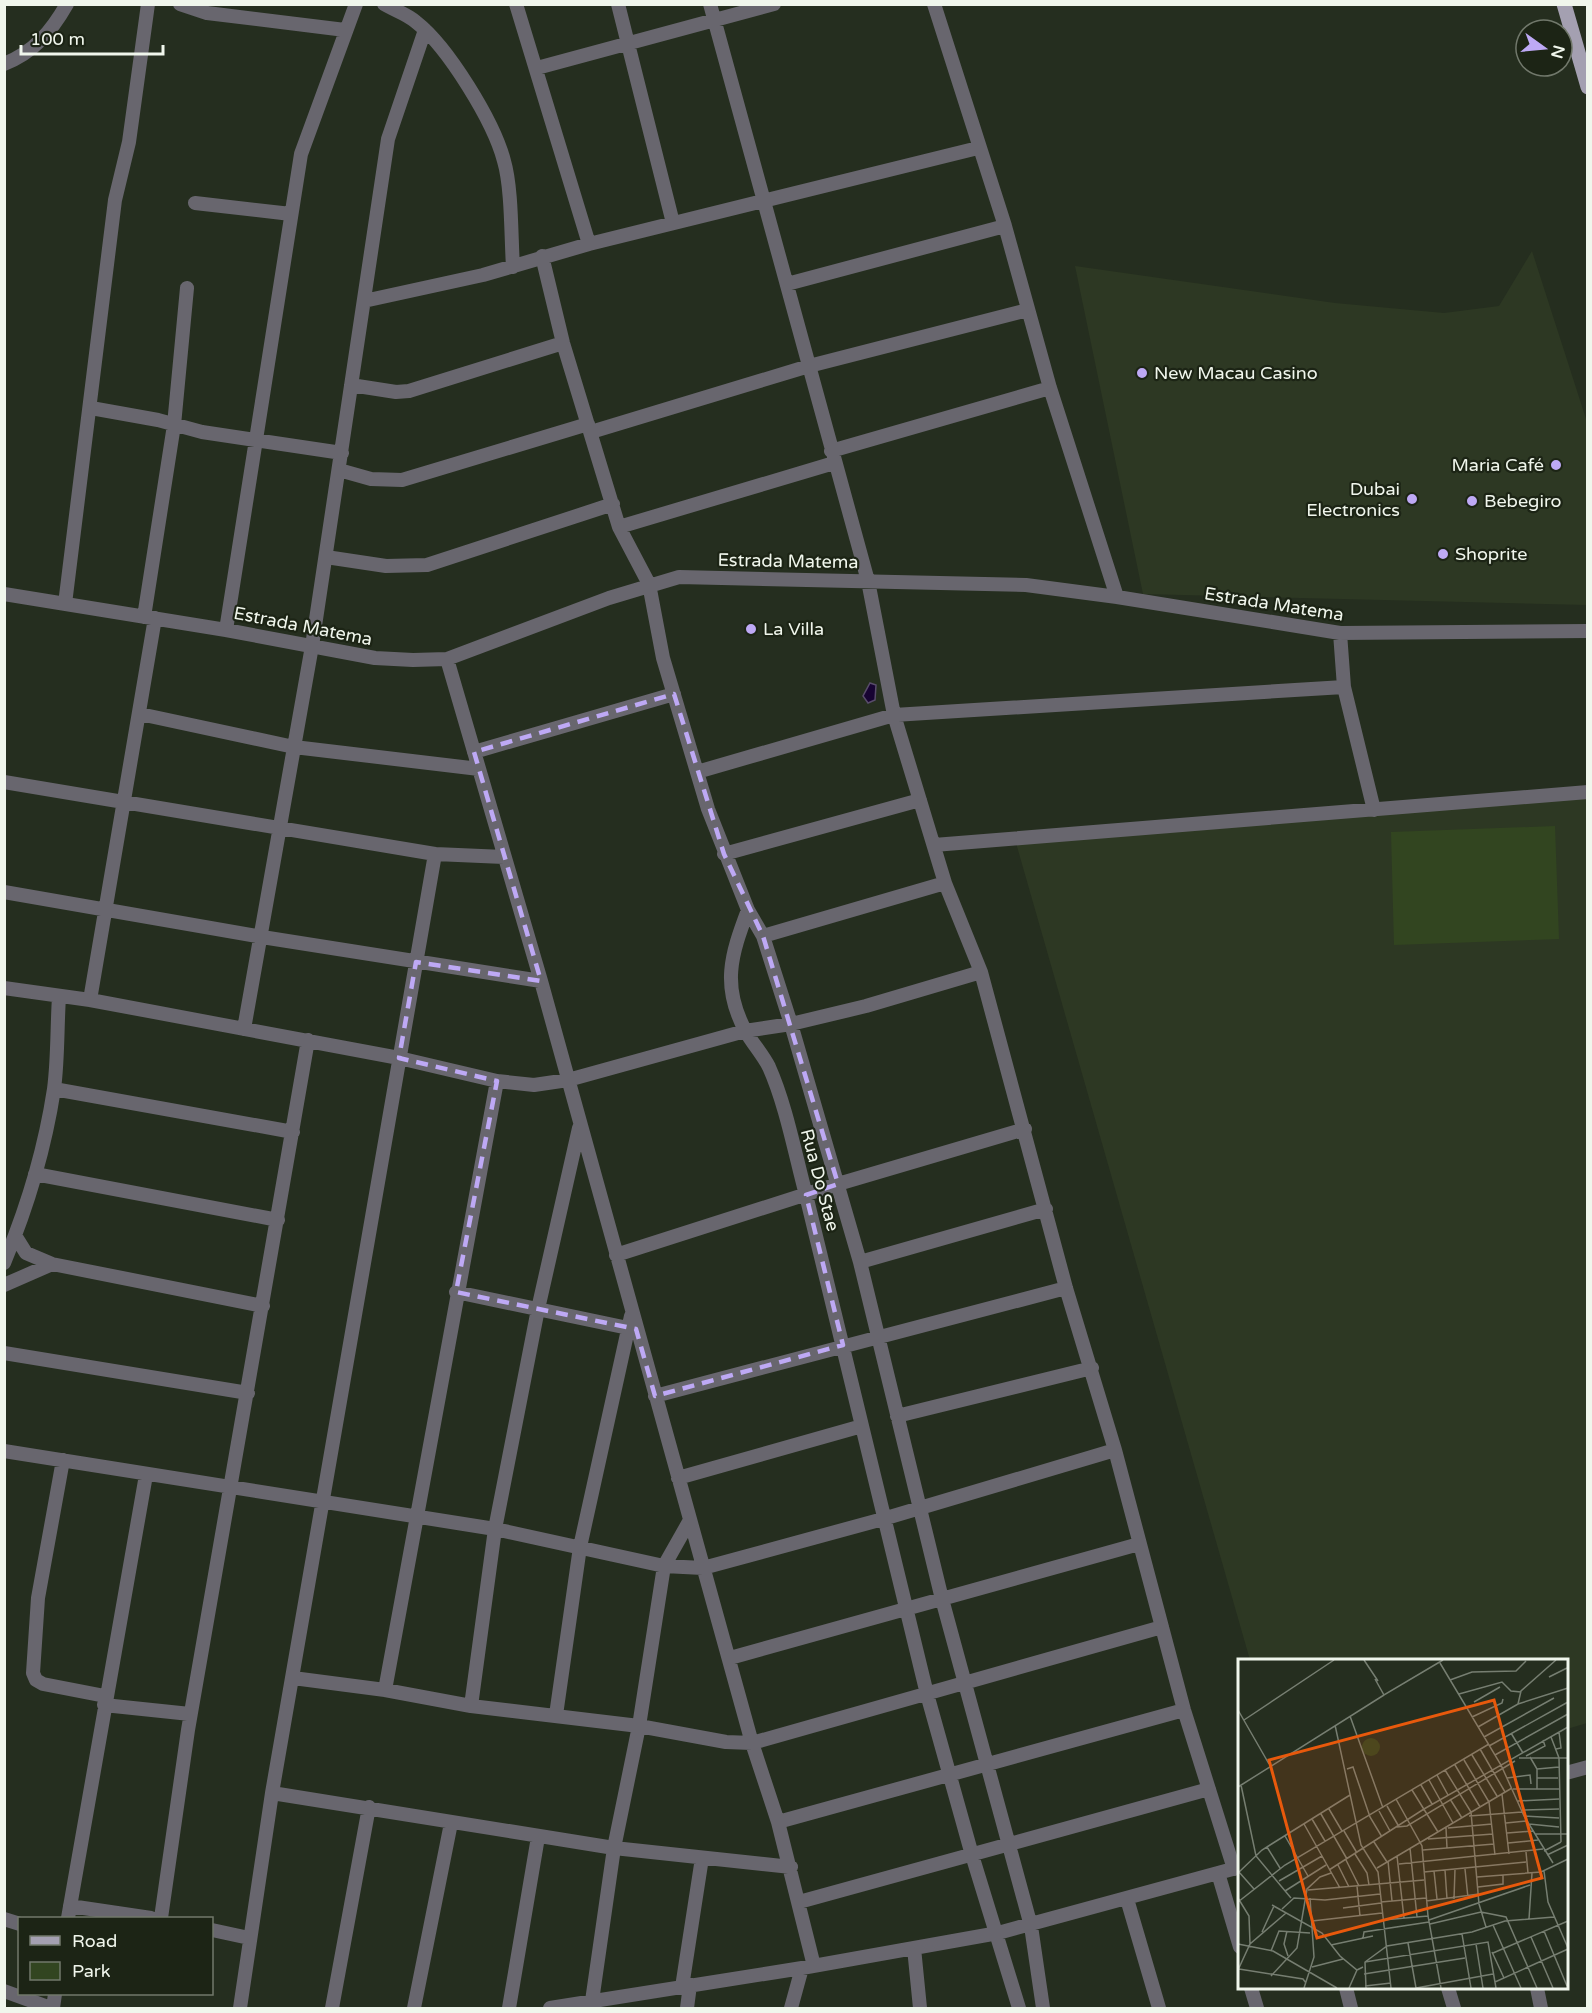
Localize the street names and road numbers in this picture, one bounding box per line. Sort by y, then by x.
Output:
street label: Estrada Matema [717,549,859,573]
street label: Estrada Matema [1203,582,1345,626]
street label: Estrada Matema [232,602,374,650]
street label: Rua Do Stae [796,1126,844,1234]

